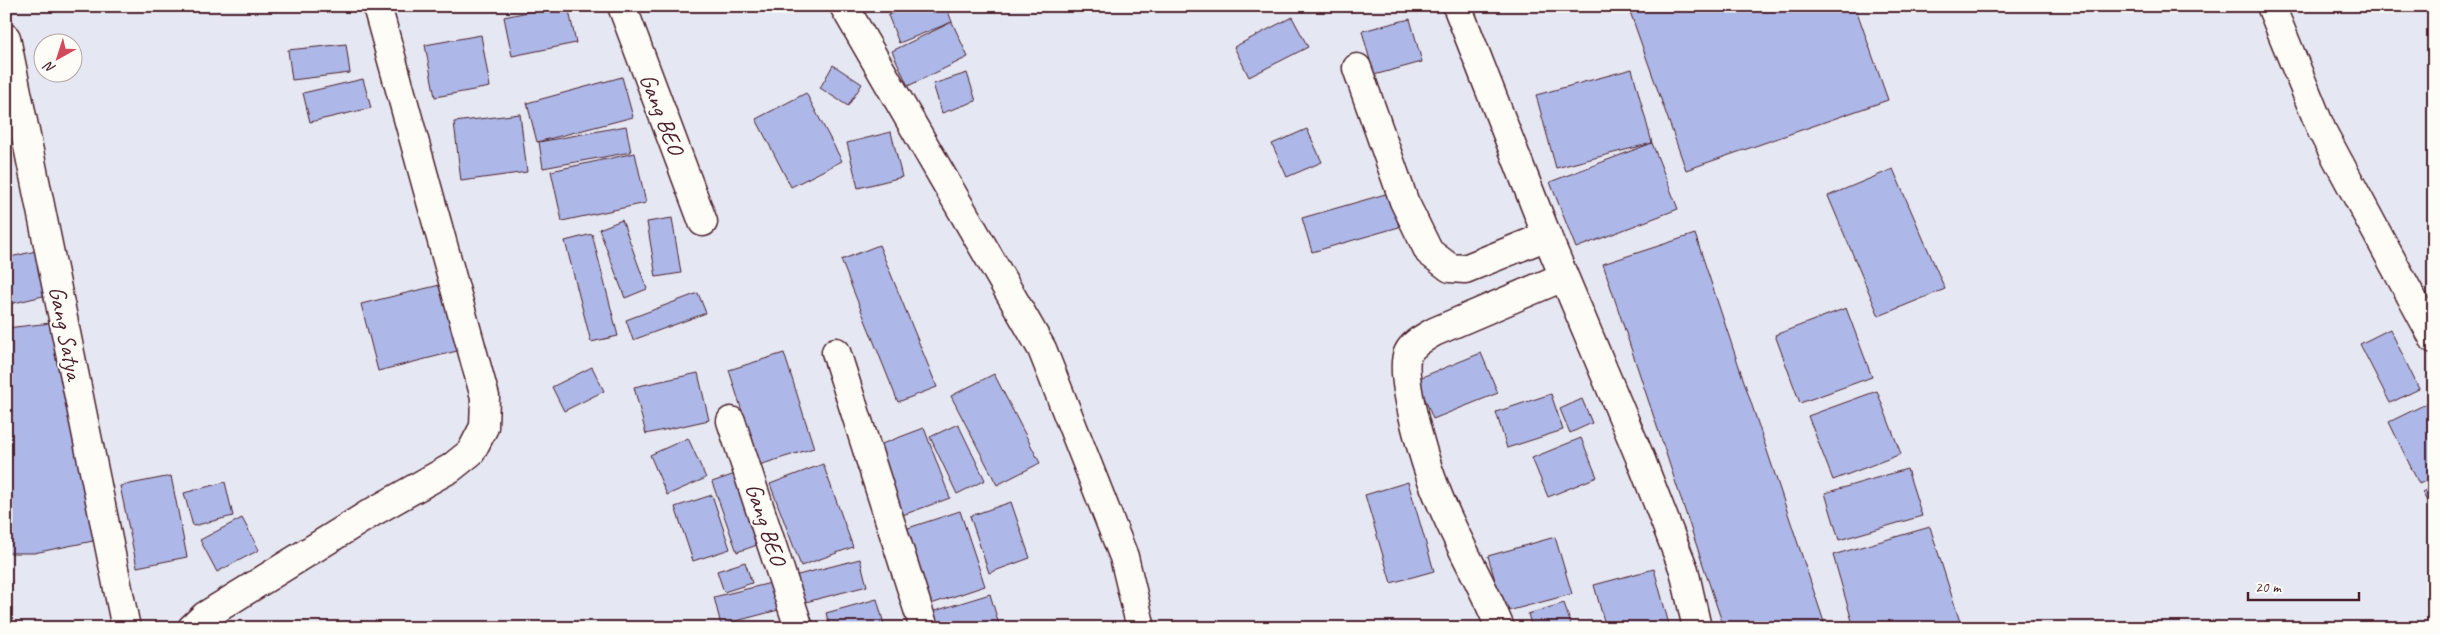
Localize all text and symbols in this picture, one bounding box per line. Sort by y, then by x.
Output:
north arrow [32,32,82,82]
text: N [40,57,59,77]
street label: Gang BEO [633,69,692,161]
street label: Gang Satya [42,284,90,384]
street label: Gang BEO [739,479,794,571]
scale bar [2248,569,2359,601]
text: 20 m [2255,578,2282,597]

